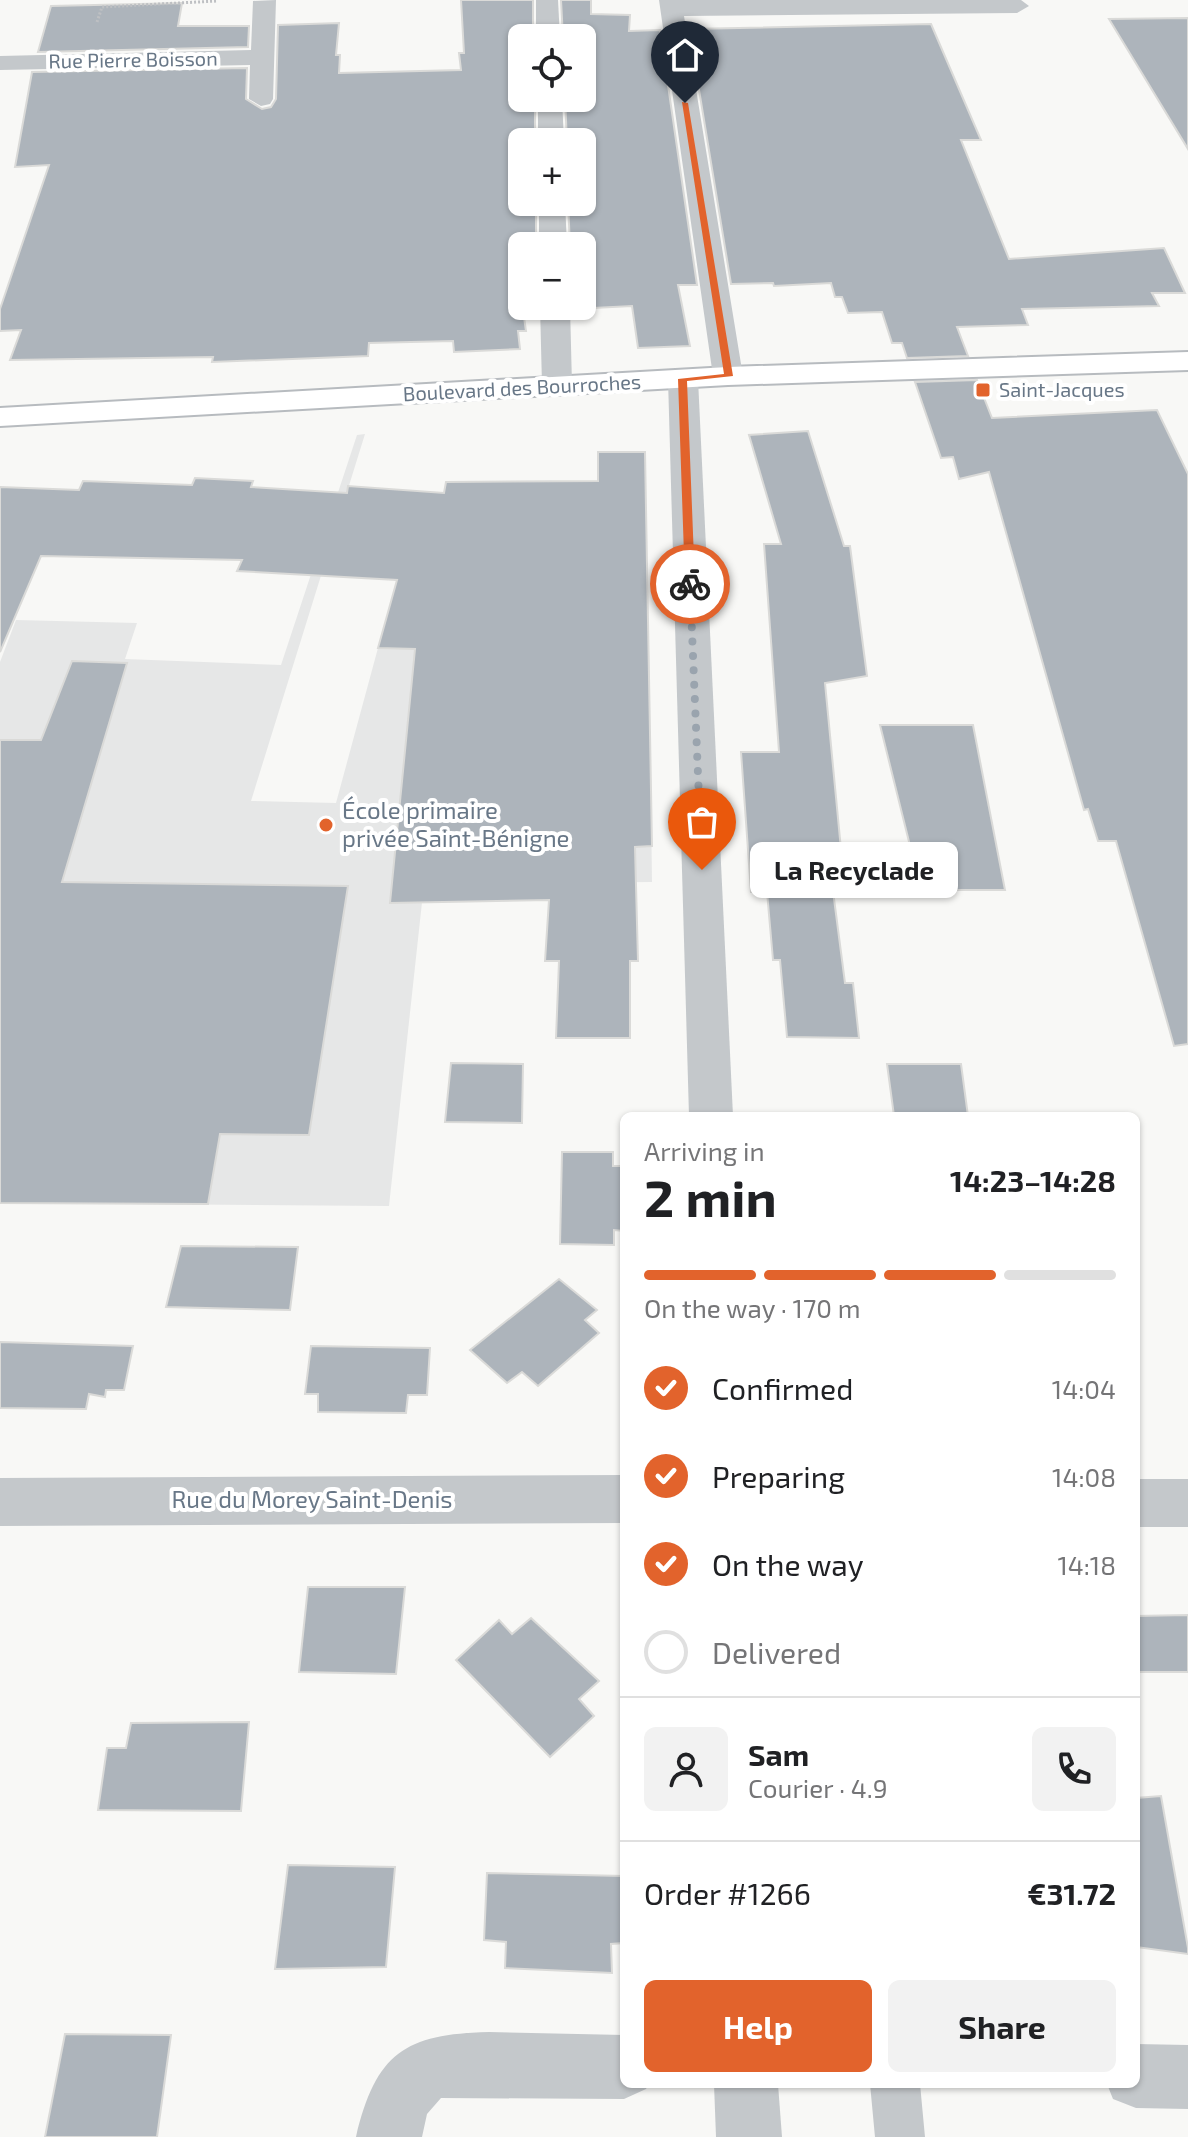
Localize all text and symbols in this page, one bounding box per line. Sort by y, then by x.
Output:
pin [651,21,719,103]
map controls [508,24,596,320]
button: locate [508,24,596,112]
icon: home [663,33,707,77]
street label: Rue Pierre Boisson [48,46,218,72]
button: + [508,128,596,216]
button: − [508,232,596,320]
street label: Boulevard des Bourroches [402,369,642,405]
place label: Saint-Jacques [999,377,1125,401]
marker: Saint-Jacques [974,381,992,399]
courier [650,544,730,624]
icon: bike [668,562,712,606]
pin [668,788,736,870]
place label: École primaire privée Saint-Bénigne [342,795,569,852]
icon: bag [680,800,724,844]
marker: École primaire privée Saint-Bénigne [317,816,335,834]
callout: La Recyclade [750,842,958,898]
text: La Recyclade [774,854,934,885]
text: Arriving in [644,1135,765,1166]
text: 14:23–14:28 [950,1162,1116,1198]
text: 2 min [644,1165,777,1227]
text: On the way · 170 m [644,1292,861,1323]
icon: check [644,1366,688,1410]
text: Confirmed [712,1370,853,1406]
text: 14:04 [1052,1373,1116,1404]
icon: check [644,1454,688,1498]
text: Preparing [712,1458,845,1494]
text: 14:08 [1052,1461,1116,1492]
street label: Rue du Morey Saint-Denis [171,1484,453,1513]
icon: check [644,1542,688,1586]
text: On the way [712,1546,864,1582]
text: 14:18 [1057,1549,1116,1580]
text: Delivered [712,1634,841,1670]
button: person [644,1727,728,1811]
button: phone [1032,1727,1116,1811]
text: Sam [748,1736,809,1772]
text: Courier · 4.9 [748,1772,888,1803]
text: Order #1266 [644,1875,811,1911]
text: €31.72 [1027,1875,1116,1911]
button: Help [644,1980,872,2072]
button: Share [888,1980,1116,2072]

